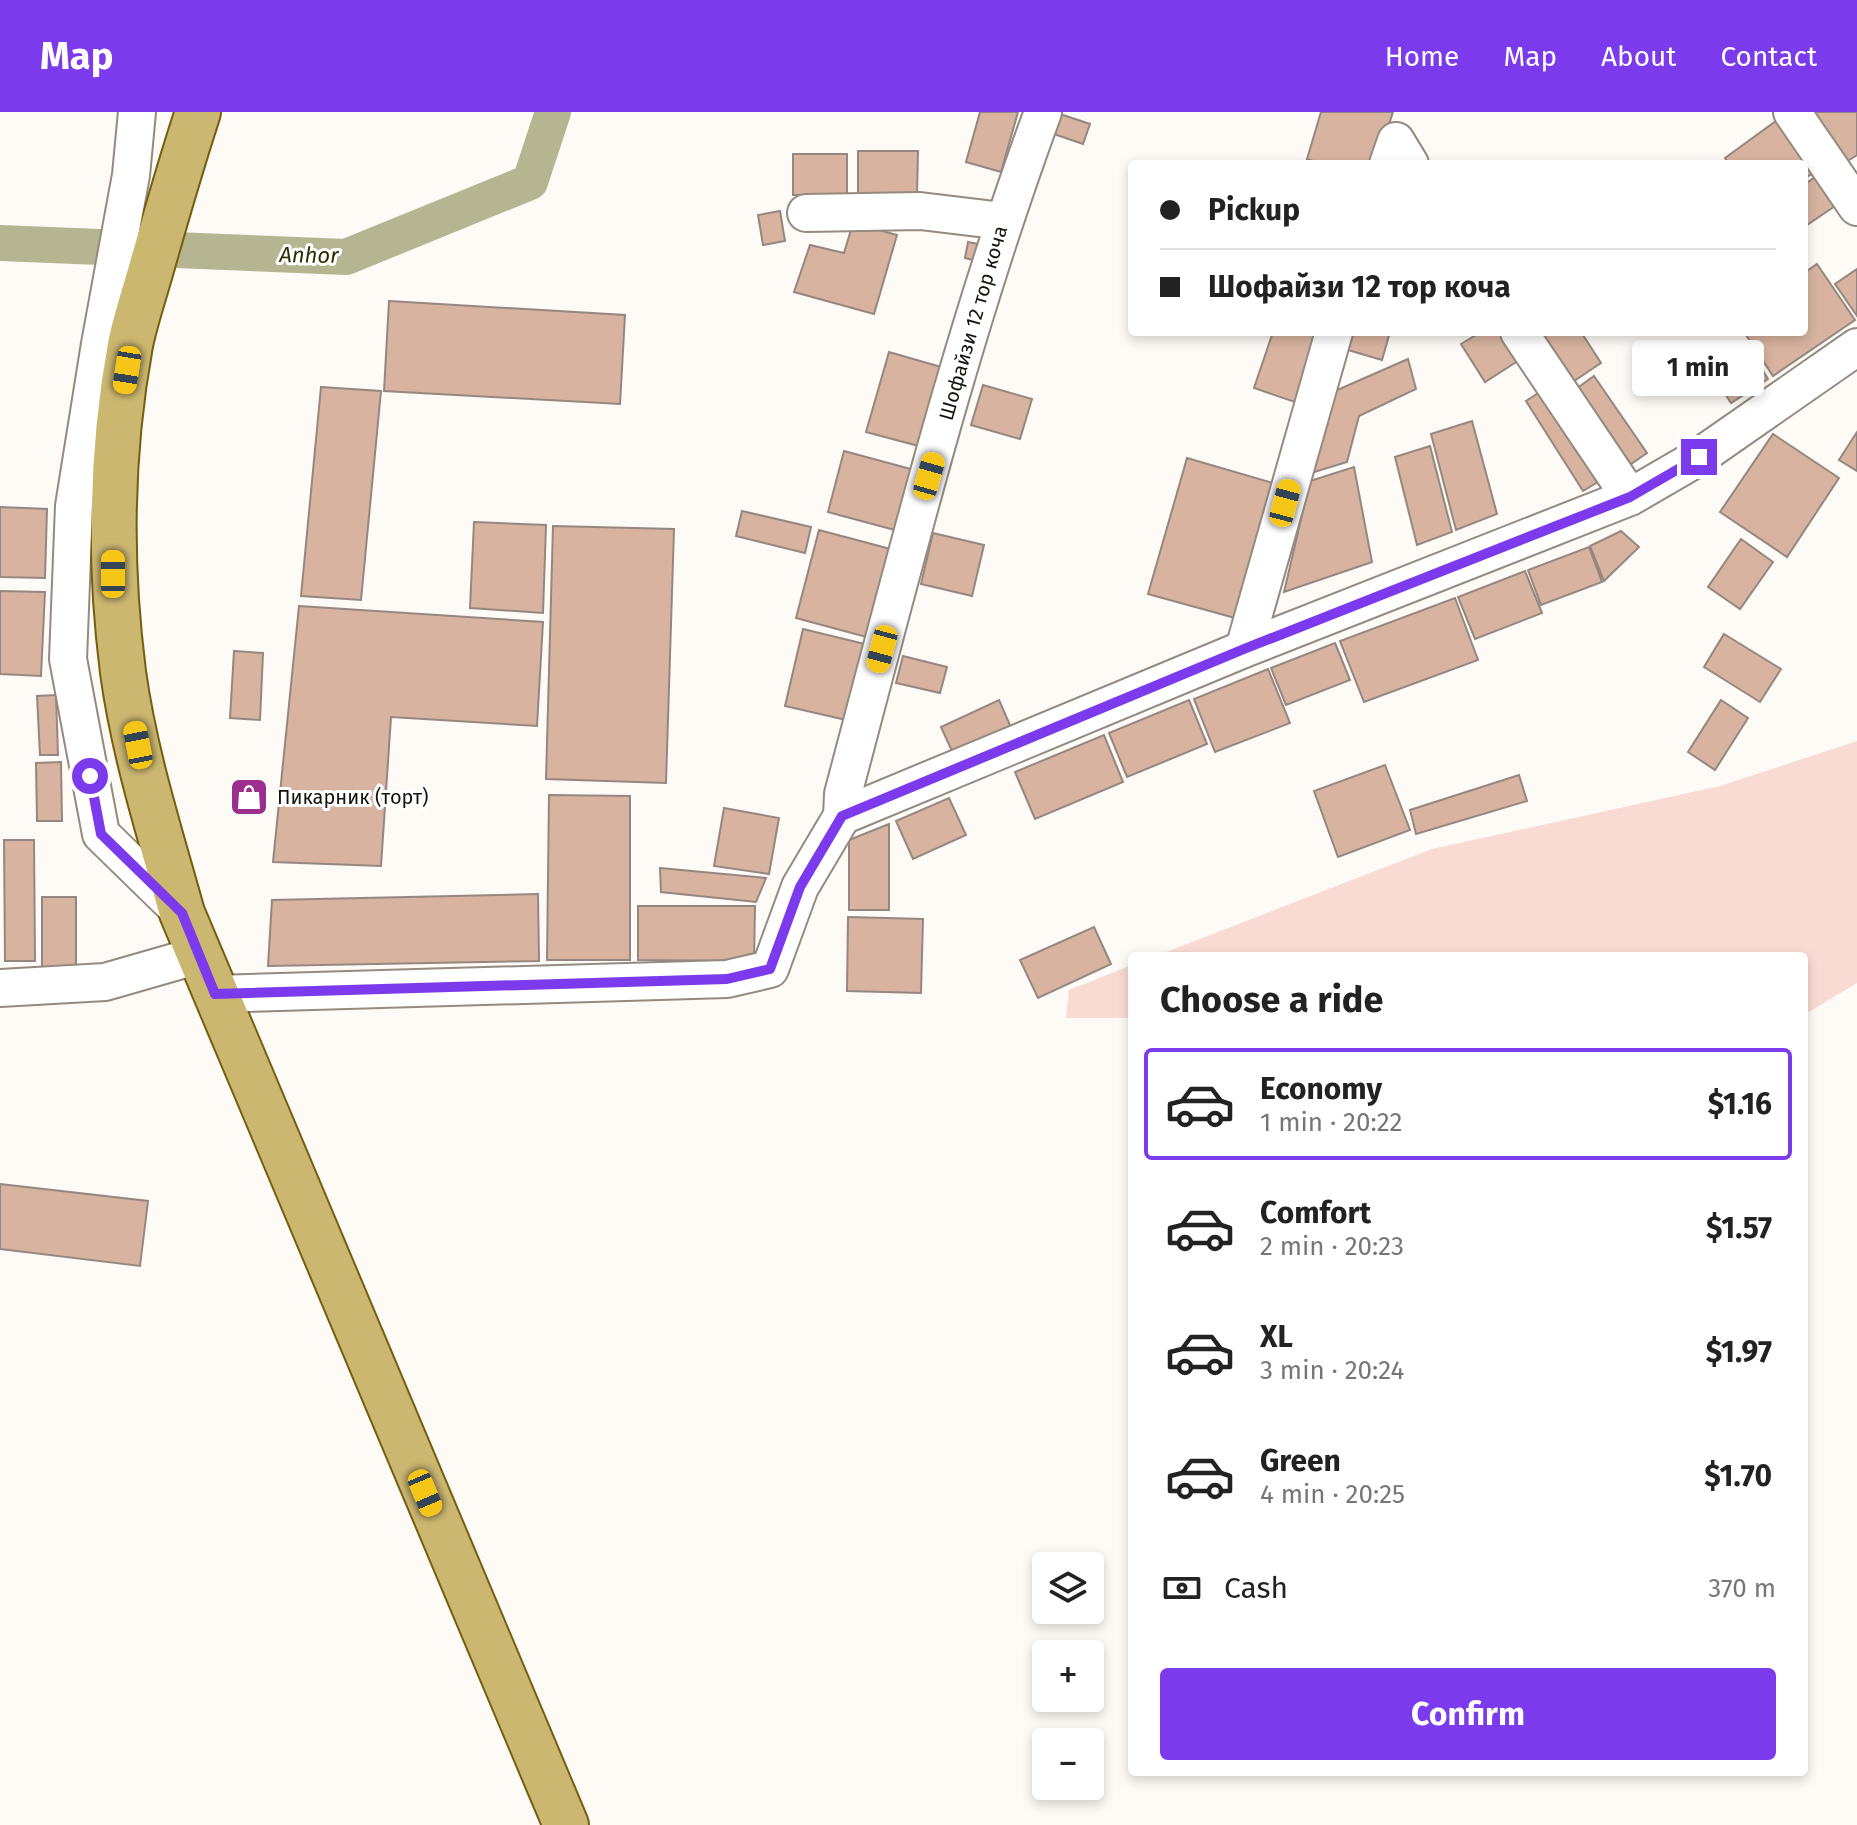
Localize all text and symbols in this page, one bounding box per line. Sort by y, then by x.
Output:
text: Map [40,33,113,79]
text: Home [1385,40,1459,73]
text: Map [1503,40,1557,73]
text: About [1601,40,1676,73]
text: Contact [1720,40,1817,73]
text: Pickup [1208,192,1300,228]
street label: Шофайзи 12 тор коча [934,223,1012,423]
water label: Anhor [278,241,339,269]
text: Шофайзи 12 тор коча [1208,269,1511,305]
callout: 1 min [1633,341,1765,397]
car [111,344,143,396]
text: 1 min [1667,352,1729,383]
route end [1681,439,1717,475]
car [911,450,947,502]
car [1267,477,1303,529]
car [101,550,125,598]
car [864,623,900,675]
car [122,719,154,771]
route start [72,758,108,794]
shop icon: Пикарник (торт) [228,776,270,818]
place label: Пикарник (торт) [277,785,428,809]
text: Choose a ride [1160,978,1383,1022]
icon: car [1164,1068,1236,1140]
text: Economy [1260,1071,1382,1107]
text: $1.16 [1708,1086,1772,1122]
text: 1 min · 20:22 [1260,1107,1402,1138]
icon: car [1164,1192,1236,1264]
text: Comfort [1260,1195,1371,1231]
text: $1.57 [1706,1210,1772,1246]
text: 2 min · 20:23 [1260,1231,1404,1262]
icon: car [1164,1316,1236,1388]
text: XL [1260,1319,1293,1355]
text: $1.97 [1706,1334,1772,1370]
text: 3 min · 20:24 [1260,1355,1404,1386]
icon: car [1164,1440,1236,1512]
text: Green [1260,1443,1341,1479]
text: $1.70 [1704,1458,1772,1494]
car [405,1466,445,1520]
text: 4 min · 20:25 [1260,1479,1405,1510]
map controls [1032,1552,1104,1800]
button: layers [1032,1552,1104,1624]
icon: cash [1160,1566,1204,1610]
text: Cash [1224,1570,1288,1606]
text: 370 m [1708,1573,1776,1604]
button: + [1032,1640,1104,1712]
button: Confirm [1160,1668,1776,1760]
button: − [1032,1728,1104,1800]

